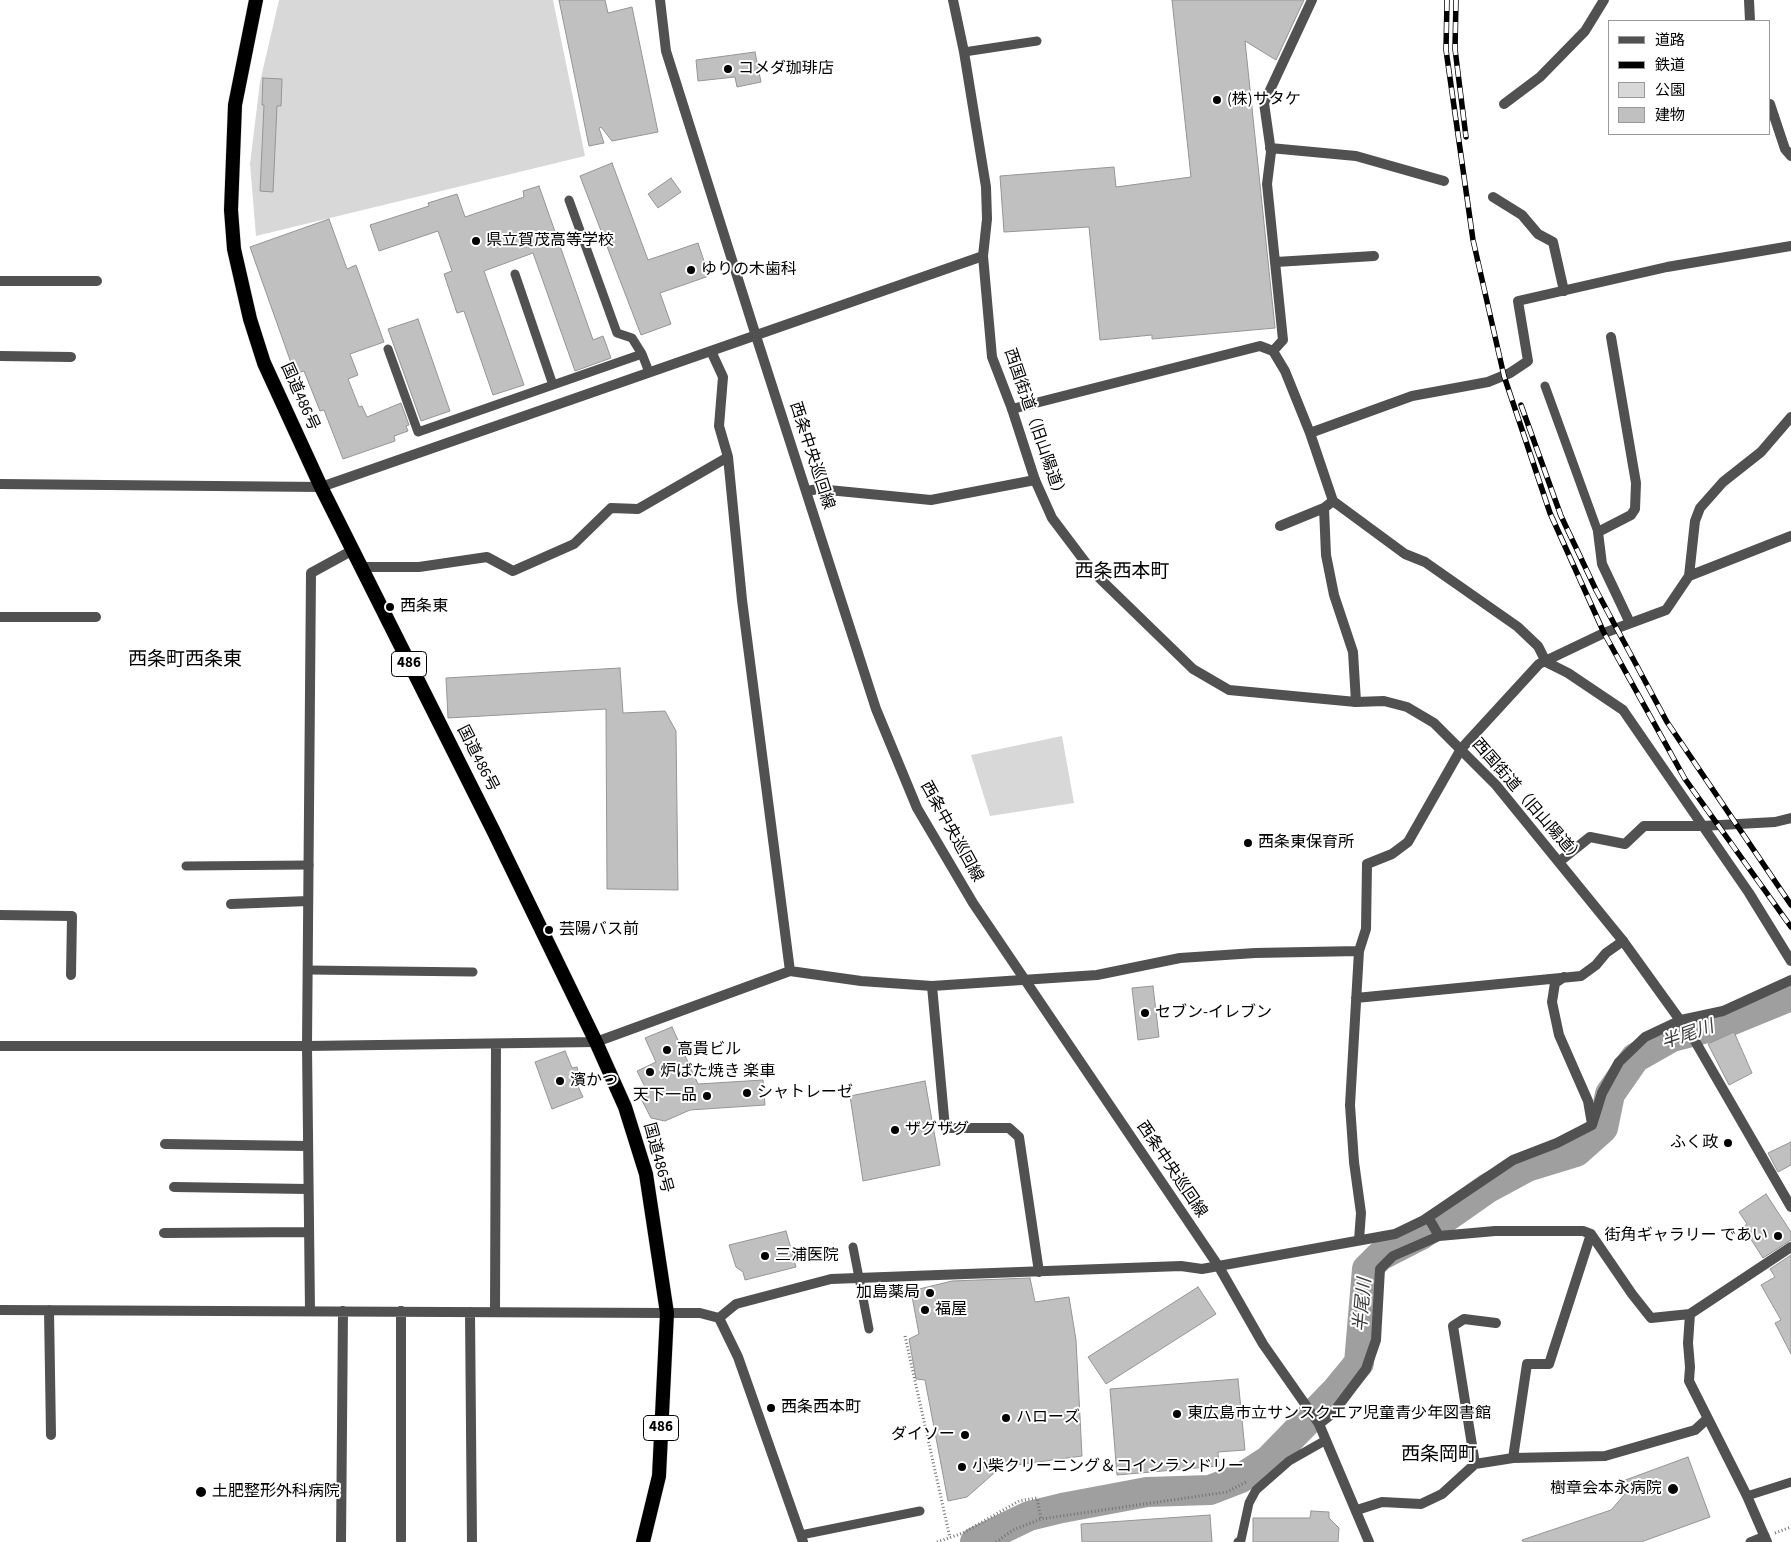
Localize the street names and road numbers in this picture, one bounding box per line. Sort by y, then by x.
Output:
street label: 西国街道（旧山陽道） [999,346,1069,504]
street label: 国道486号 [276,360,322,434]
street label: 西条中央巡回線 [785,400,837,512]
road number: 486 [392,652,426,676]
street label: 国道486号 [452,723,502,795]
street label: 西国街道（旧山陽道） [1467,735,1587,869]
street label: 西条中央巡回線 [915,778,987,886]
street label: 西条中央巡回線 [1132,1118,1210,1222]
street label: 国道486号 [638,1121,676,1195]
road number: 486 [644,1416,678,1440]

